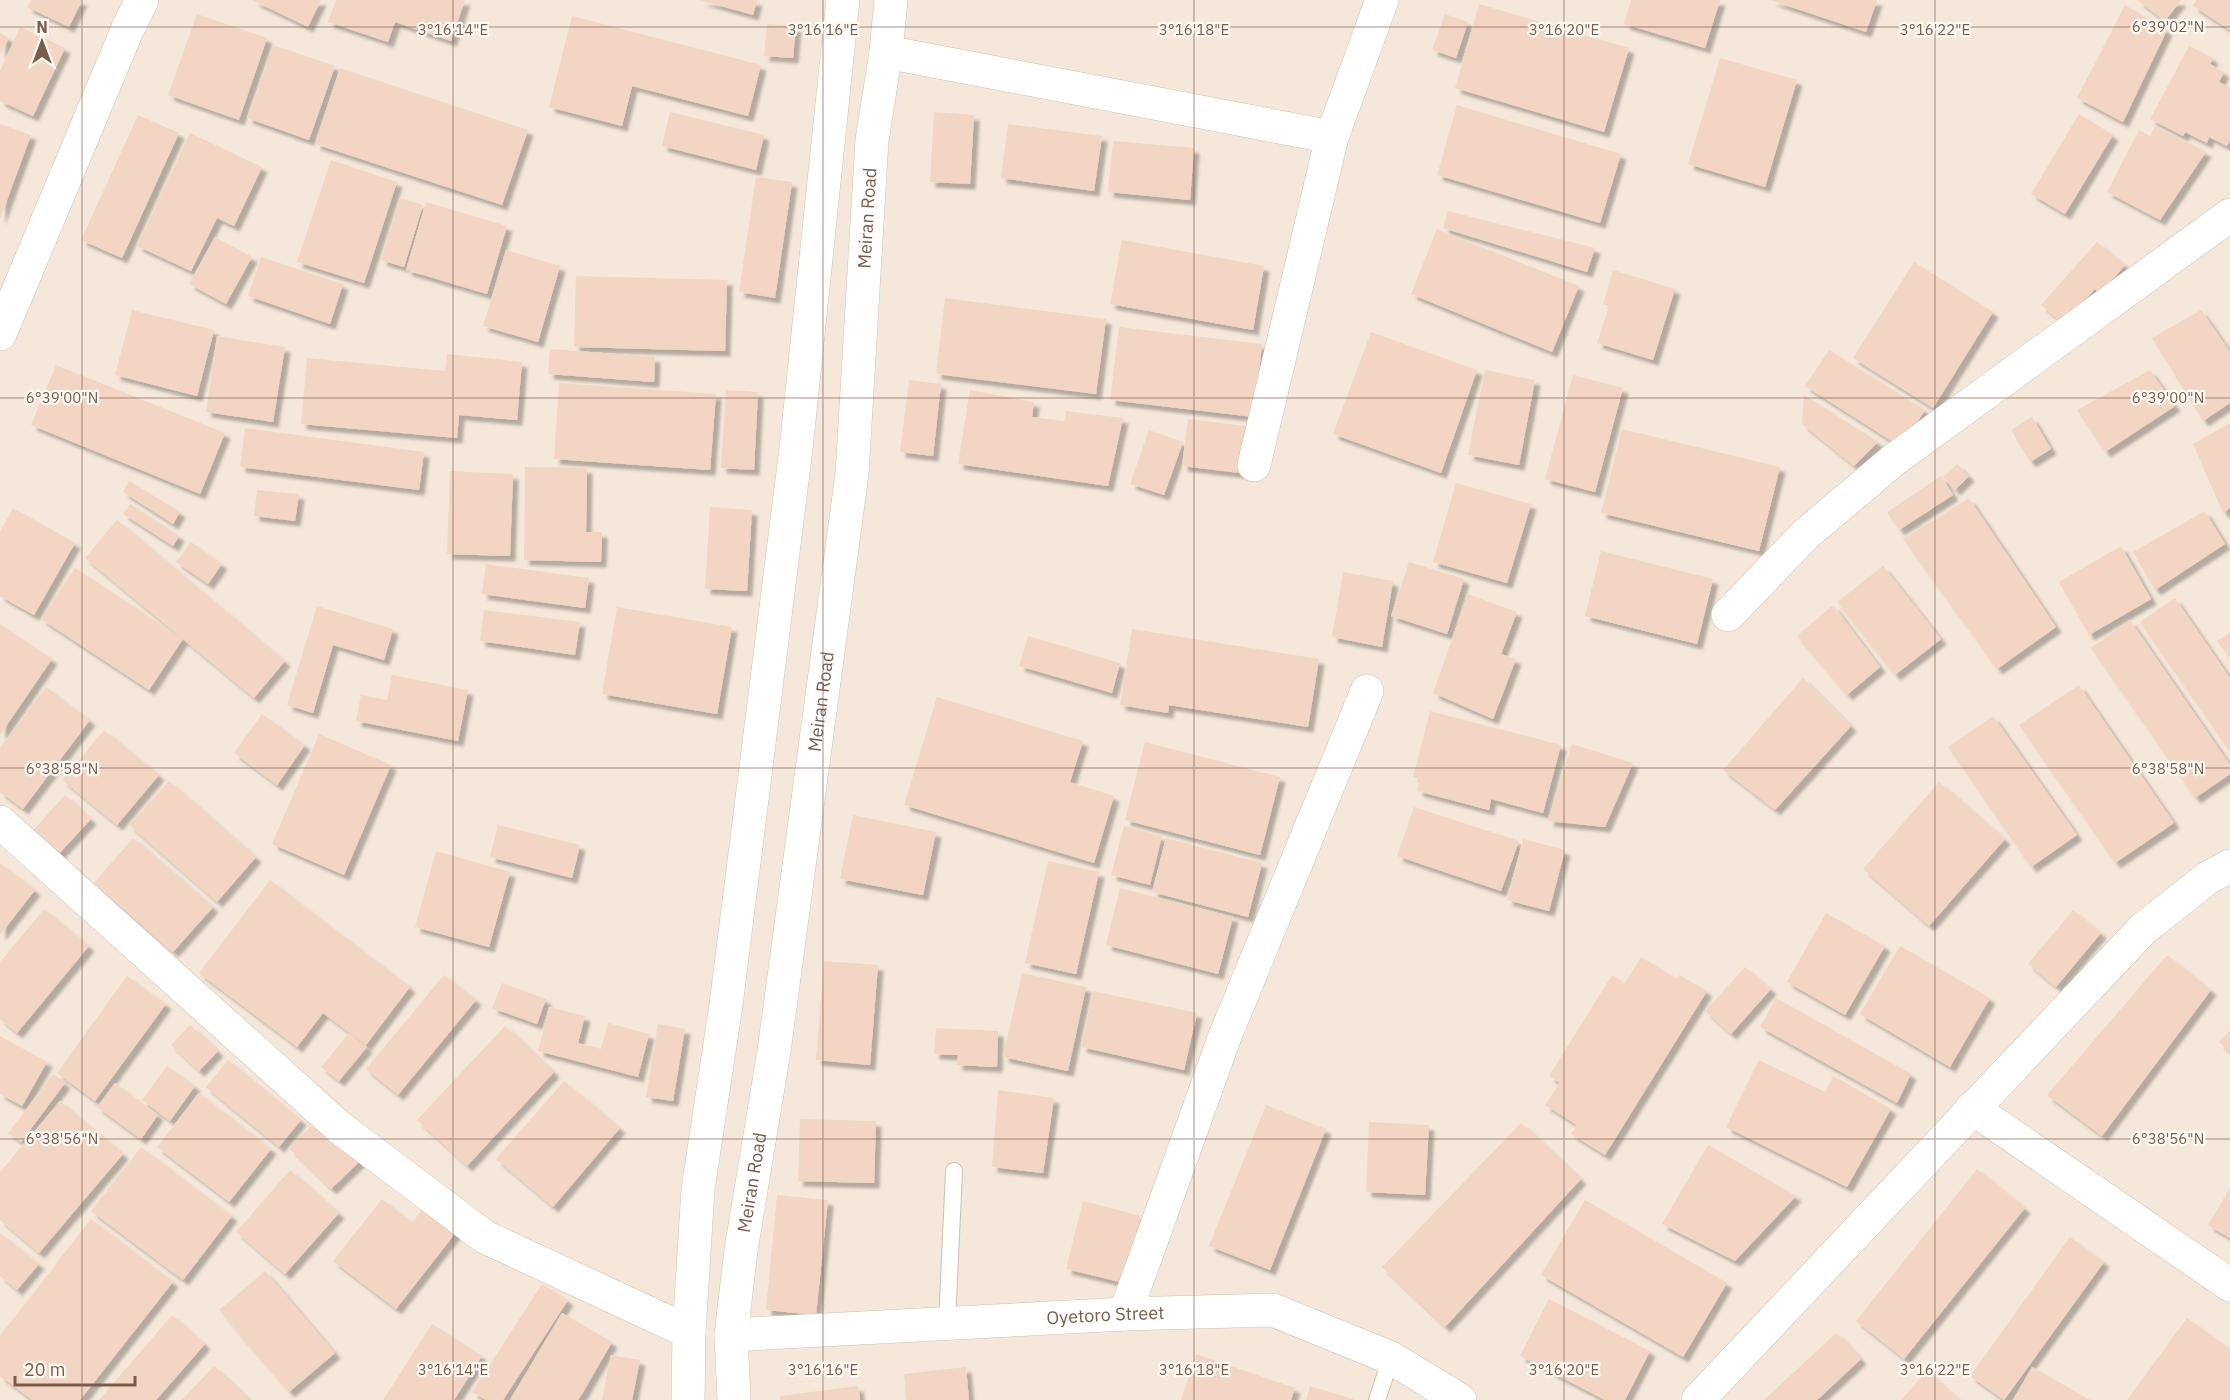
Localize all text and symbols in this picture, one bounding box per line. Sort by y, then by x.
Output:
north arrow [12,12,72,72]
text: N [36,17,48,37]
text: 6°39'02"N [2132,17,2204,36]
text: 3°16'14"E [418,20,488,39]
text: 3°16'16"E [788,20,858,39]
text: 3°16'18"E [1159,20,1229,39]
text: 3°16'20"E [1529,20,1599,39]
text: 3°16'22"E [1900,20,1970,39]
street label: Meiran Road [852,167,881,269]
text: 6°39'00"N [26,388,98,407]
text: 6°39'00"N [2132,388,2204,407]
street label: Meiran Road [803,650,839,753]
text: 6°38'58"N [26,759,98,778]
text: 6°38'58"N [2132,759,2204,778]
text: 6°38'56"N [26,1129,98,1148]
text: 6°38'56"N [2132,1129,2204,1148]
street label: Meiran Road [732,1131,771,1234]
street label: Oyetoro Street [1046,1301,1165,1329]
scale bar [15,1349,135,1387]
text: 20 m [24,1358,66,1381]
text: 3°16'14"E [418,1360,488,1379]
text: 3°16'16"E [788,1360,858,1379]
text: 3°16'18"E [1159,1360,1229,1379]
text: 3°16'20"E [1529,1360,1599,1379]
text: 3°16'22"E [1900,1360,1970,1379]

